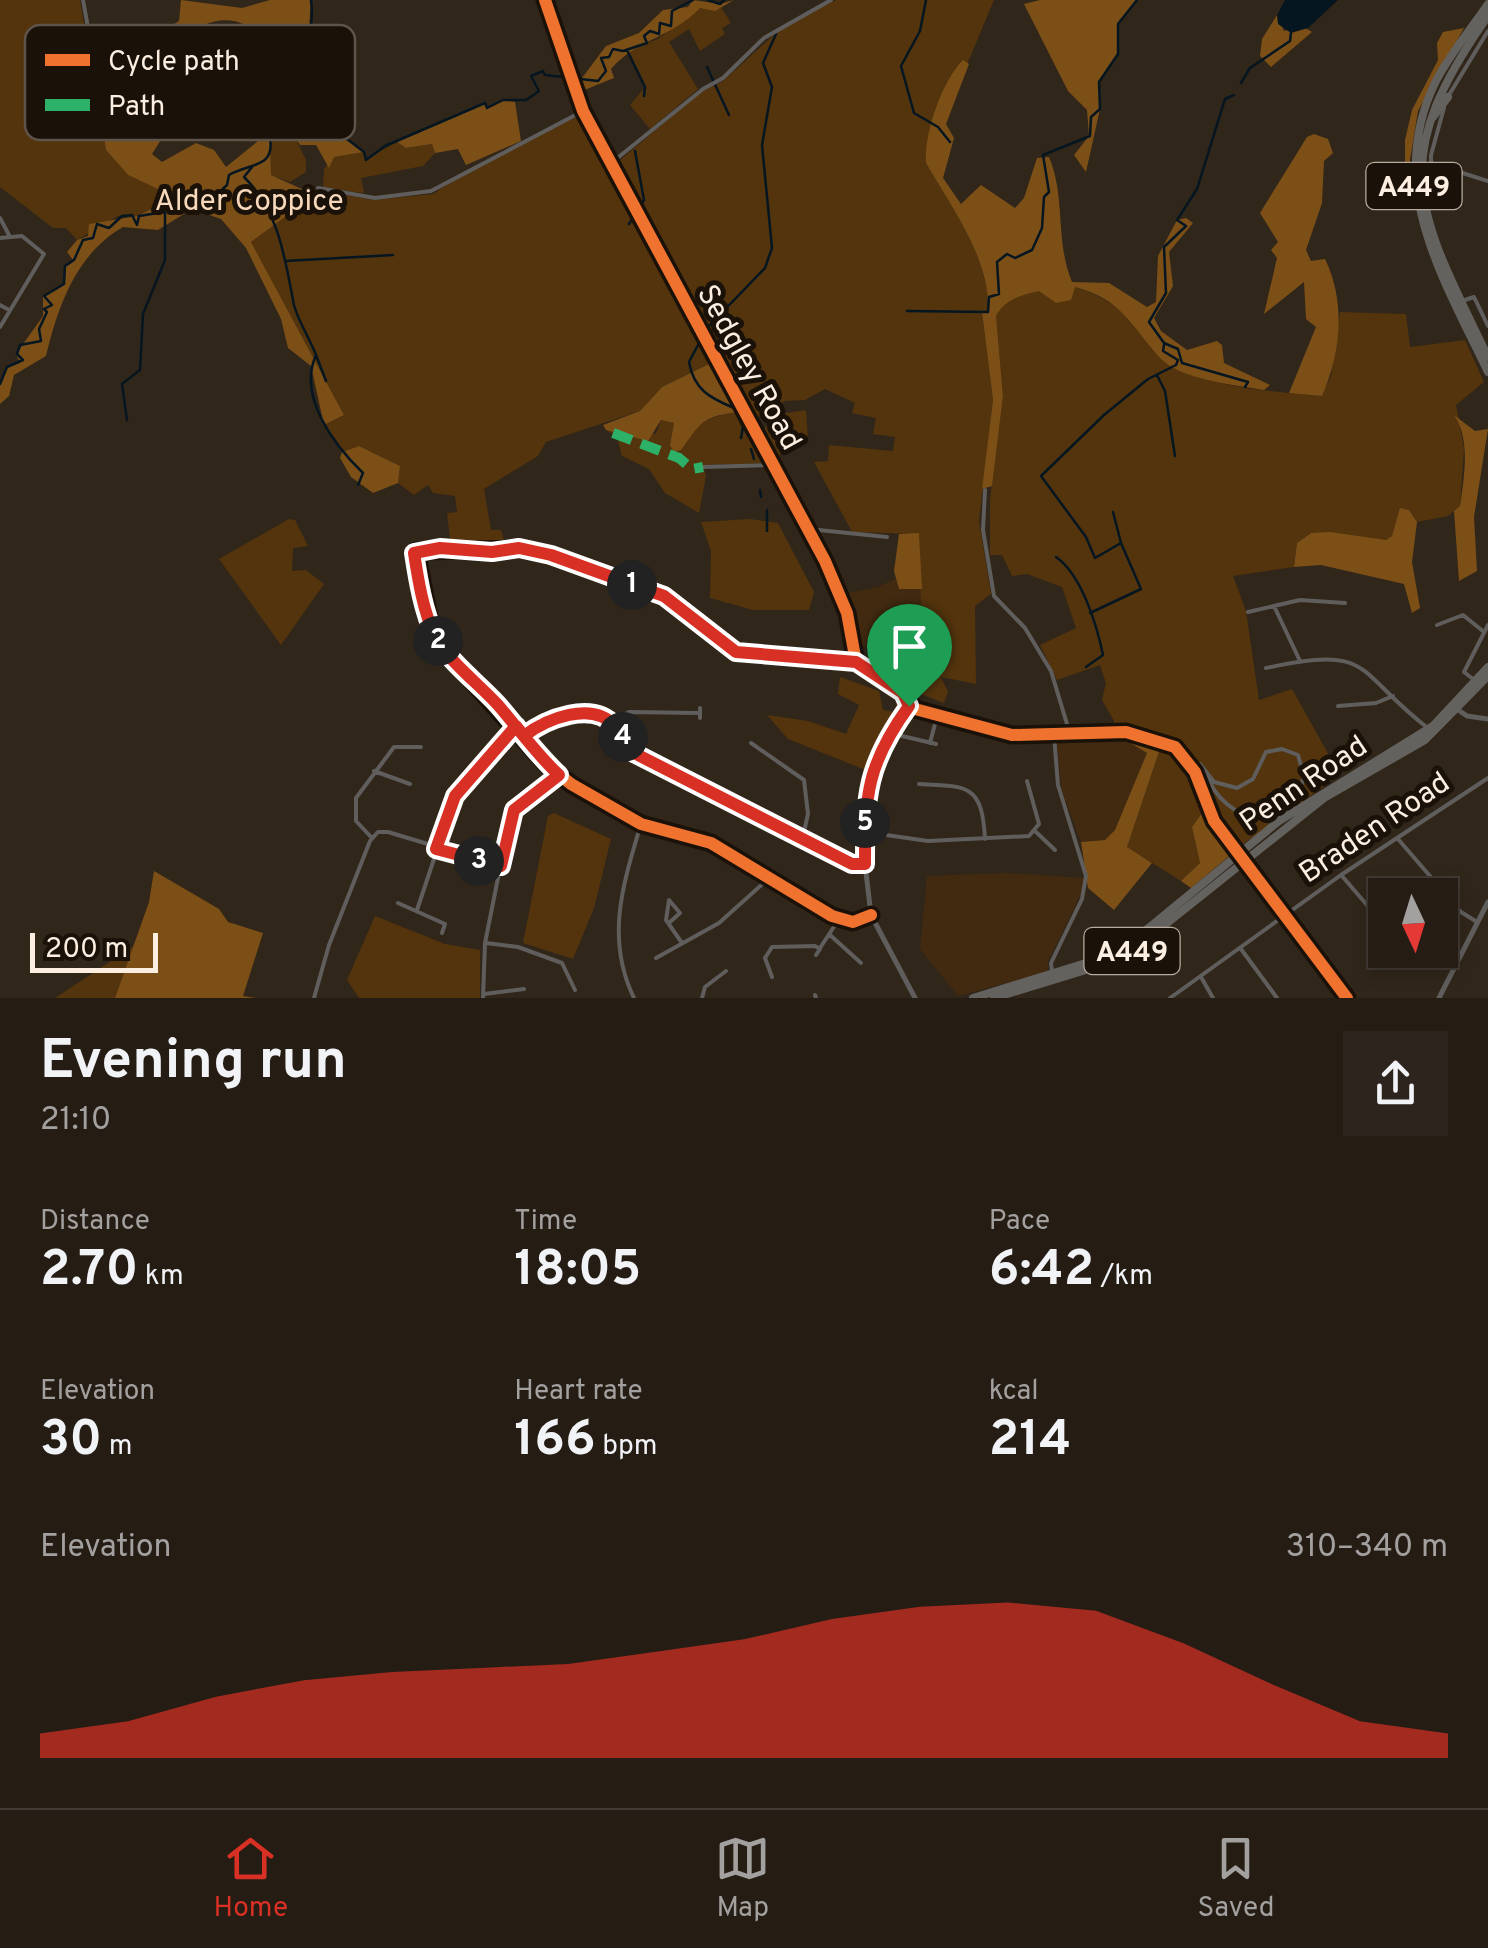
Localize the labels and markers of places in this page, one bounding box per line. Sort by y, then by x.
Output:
pin: 1 [607,560,657,610]
pin [867,604,952,707]
pin: 2 [413,616,463,666]
pin: 4 [598,712,648,762]
pin: 5 [840,798,890,848]
pin: 3 [454,836,504,886]

